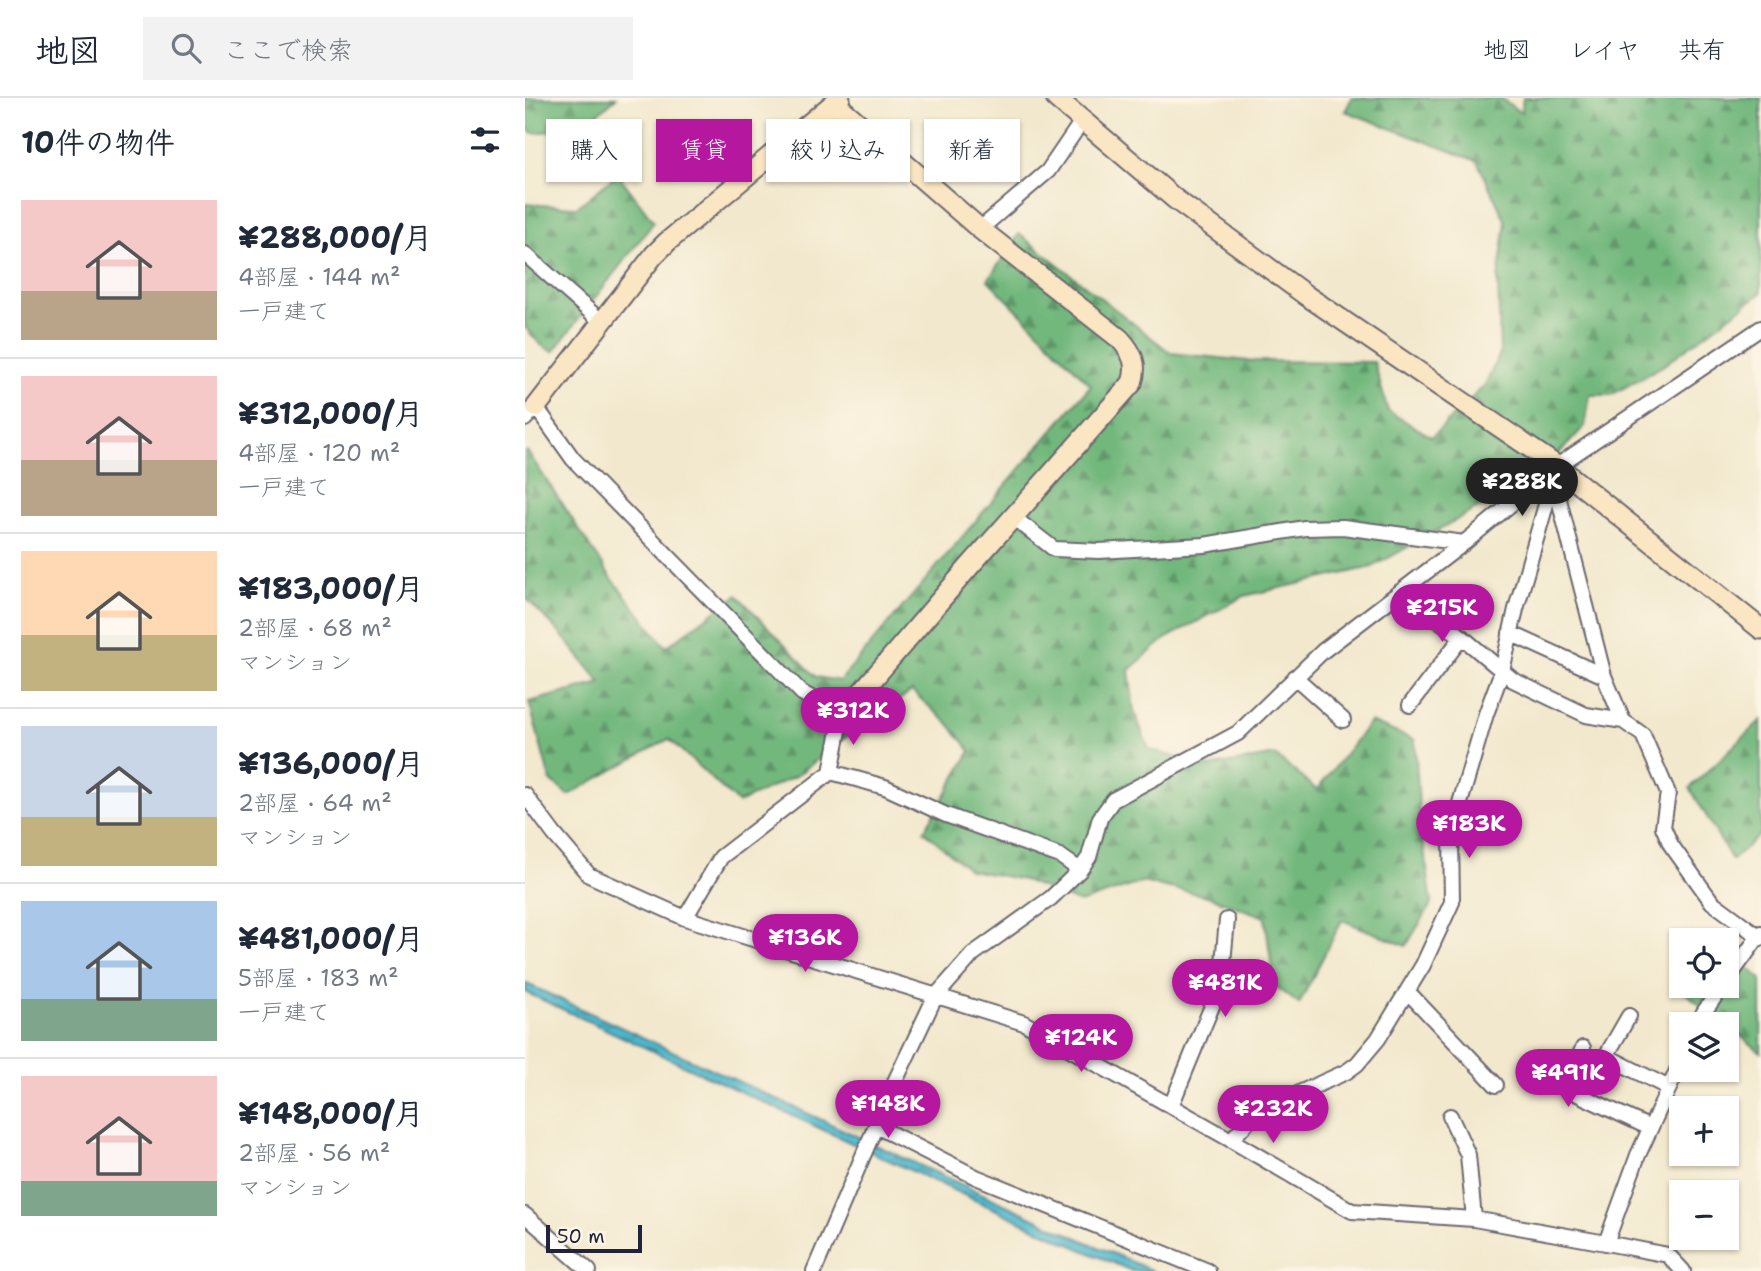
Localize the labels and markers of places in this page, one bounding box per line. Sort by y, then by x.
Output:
pin: ¥288K [1473,458,1571,518]
pin: ¥215K [1393,584,1491,644]
pin: ¥312K [804,688,902,747]
pin: ¥183K [1420,800,1518,860]
pin: ¥136K [756,914,854,974]
pin: ¥481K [1176,960,1274,1019]
pin: ¥124K [1032,1014,1130,1074]
pin: ¥491K [1519,1049,1617,1109]
pin: ¥148K [839,1080,937,1140]
pin: ¥232K [1224,1086,1322,1145]

